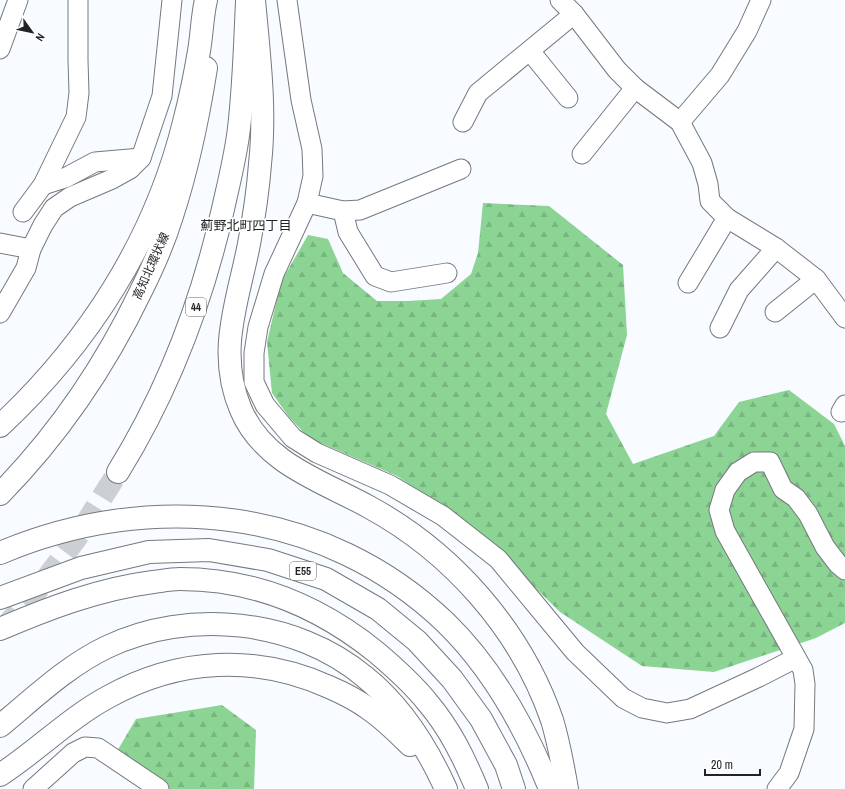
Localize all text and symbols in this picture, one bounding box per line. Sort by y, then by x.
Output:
north arrow [12,12,52,52]
text: N [33,31,48,44]
district label: 薊野北町四丁目 [200,217,292,234]
street label: 高知北環状線 [129,230,173,302]
road number: 44 [186,298,206,316]
road number: E55 [290,562,316,580]
scale bar [705,751,760,777]
text: 20 m [711,757,733,773]

